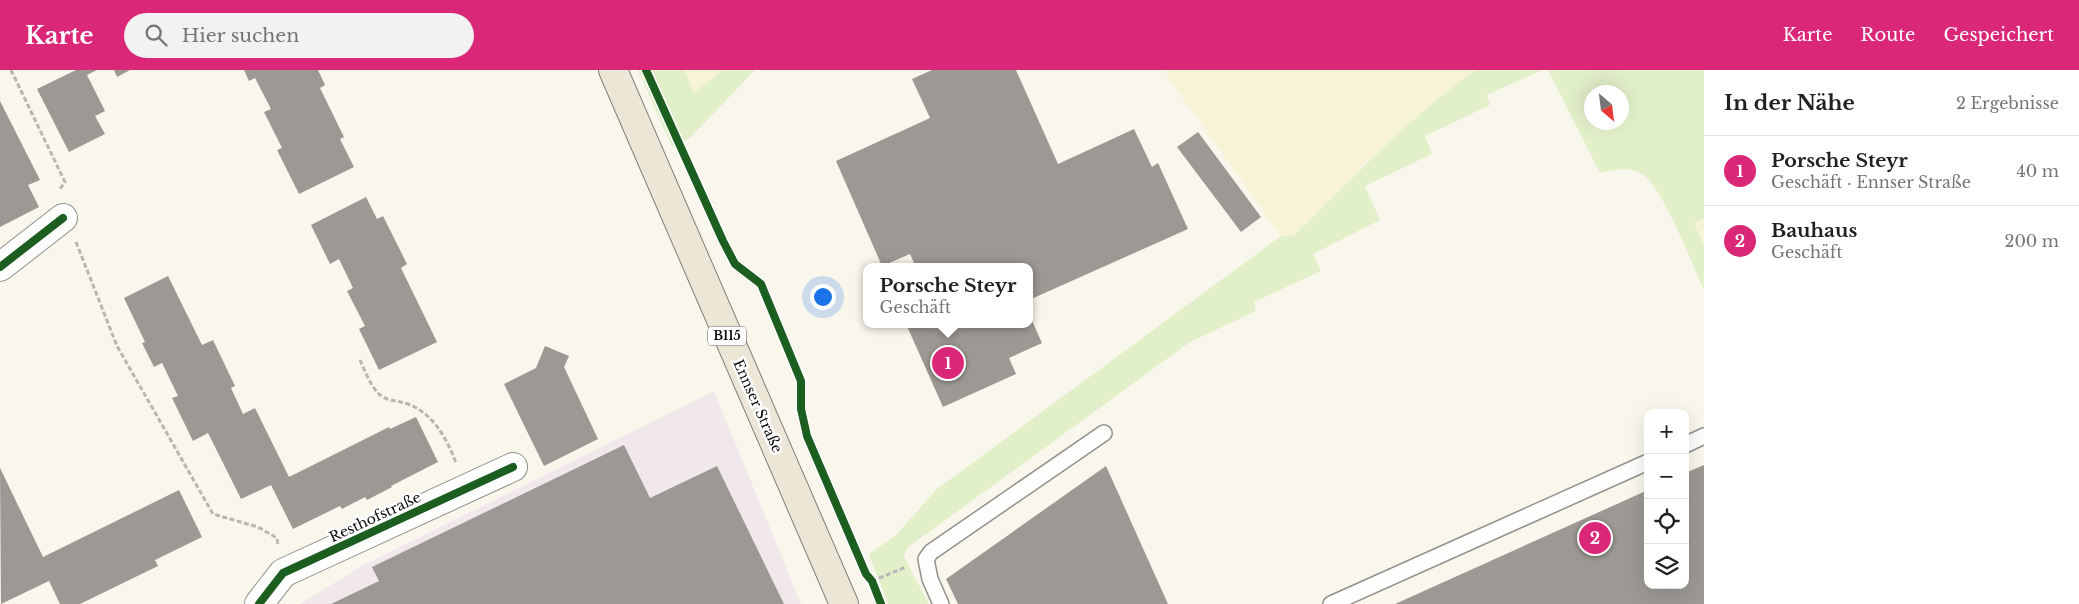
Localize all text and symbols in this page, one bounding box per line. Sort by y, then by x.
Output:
search box [124,13,474,58]
text: Karte [25,21,94,50]
icon: search [142,21,170,49]
text: Hier suchen [182,24,299,47]
text: Karte [1783,24,1832,46]
text: Route [1860,24,1915,46]
text: Gespeichert [1943,24,2054,46]
north arrow [1584,85,1629,130]
text: In der Nähe [1724,90,1855,116]
text: 2 Ergebnisse [1956,93,2059,113]
text: Porsche Steyr [1771,149,1908,172]
text: 1 [1737,161,1743,181]
text: 40 m [2016,161,2059,181]
text: Geschäft · Ennser Straße [1771,172,1971,192]
text: Bauhaus [1771,219,1857,242]
text: 2 [1735,231,1745,251]
text: 200 m [2005,231,2059,251]
text: Geschäft [1771,242,1842,262]
popup [863,263,1033,328]
text: Porsche Steyr [880,274,1016,297]
your location [810,284,836,310]
text: Geschäft [880,297,951,317]
road number: B115 [708,326,746,346]
pin: 1 [932,344,964,382]
street label: Ennser Straße [729,356,787,456]
map controls [1644,409,1689,589]
button: + [1644,409,1689,454]
button: − [1644,454,1689,499]
street label: Resthofstraße [326,488,424,546]
button: locate [1644,499,1689,544]
pin: 2 [1579,519,1611,557]
button: layers [1644,544,1689,589]

